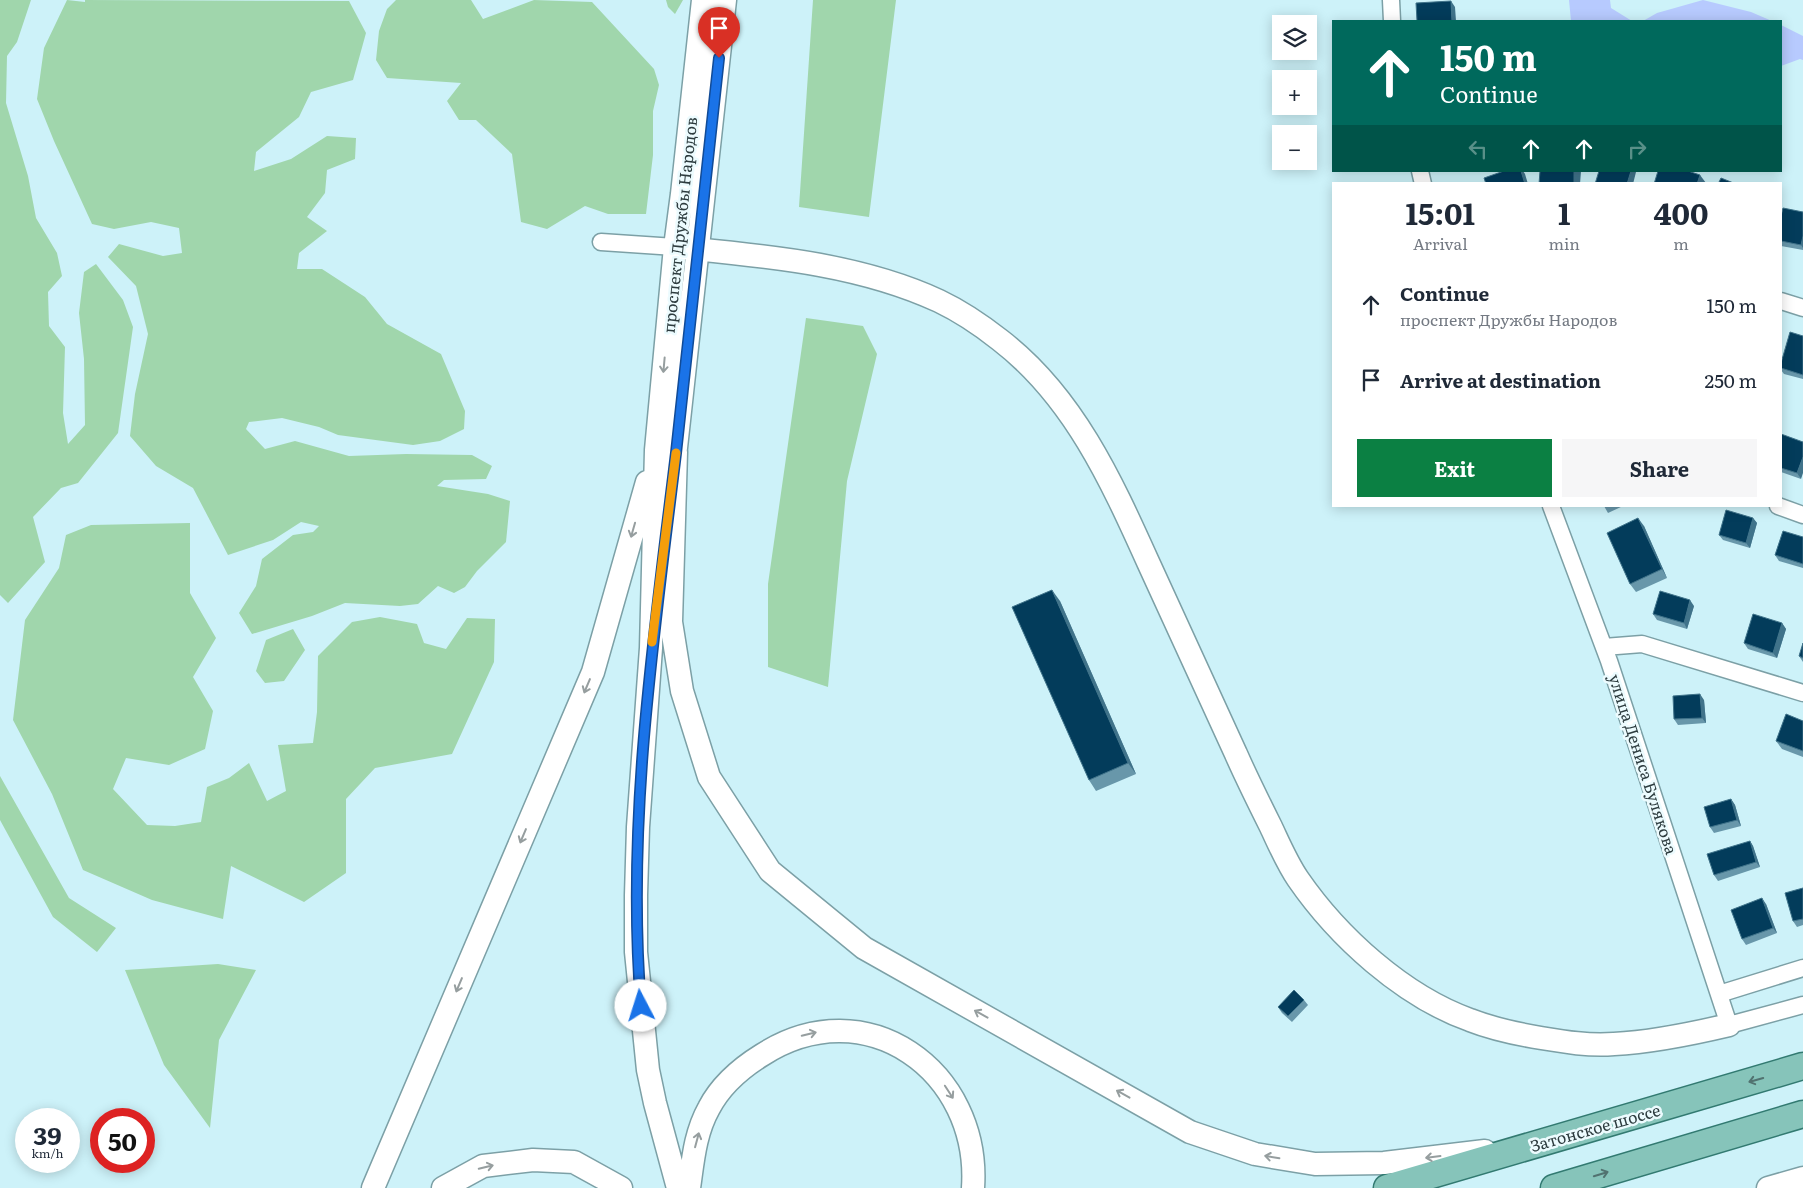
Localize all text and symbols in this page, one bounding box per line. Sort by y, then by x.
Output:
pin [698,7,740,58]
icon: arrive [705,14,733,42]
map controls [1272,15,1317,170]
button: layers [1272,15,1317,60]
text: 150 m [1440,30,1537,82]
icon: ahead [1357,40,1422,105]
button: + [1272,70,1317,115]
text: Continue [1440,77,1538,110]
street label: проспект Дружбы Народов [656,116,702,334]
button: − [1272,125,1317,170]
icon: left [1464,135,1492,163]
icon: ahead [1517,135,1545,163]
icon: ahead [1570,135,1598,163]
icon: right [1623,135,1651,163]
text: 15:01 [1405,190,1475,234]
text: 1 [1558,190,1570,234]
text: 400 [1653,190,1708,234]
text: Arrival [1413,231,1468,255]
text: min [1548,231,1580,255]
text: m [1673,231,1689,255]
text: Continue [1400,279,1489,307]
icon: ahead [1357,291,1385,319]
text: 150 m [1706,291,1757,319]
text: проспект Дружбы Народов [1400,307,1617,331]
one-way arrow [659,357,669,373]
icon: arrive [1357,366,1385,394]
text: Arrive at destination [1400,366,1601,394]
text: 250 m [1705,366,1757,394]
button: Exit [1357,439,1552,497]
button: Share [1562,439,1757,497]
one-way arrow [628,522,638,538]
street label: улица Дениса Булякова [1603,671,1685,858]
one-way arrow [581,678,591,693]
one-way arrow [518,828,527,843]
one-way arrow [454,977,464,992]
position arrow [614,979,666,1031]
one-way arrow [975,1009,989,1019]
one-way arrow [801,1029,817,1038]
one-way arrow [1749,1075,1765,1085]
one-way arrow [944,1085,954,1099]
one-way arrow [1115,1089,1130,1099]
street label: Затонское шоссе [1527,1097,1663,1157]
speed limit sign: 50 [90,1108,155,1173]
text: 39 [33,1116,62,1153]
one-way arrow [692,1132,702,1148]
text: km/h [32,1144,63,1162]
one-way arrow [1264,1151,1280,1161]
one-way arrow [1425,1152,1441,1162]
one-way arrow [478,1162,494,1171]
one-way arrow [1593,1169,1609,1179]

